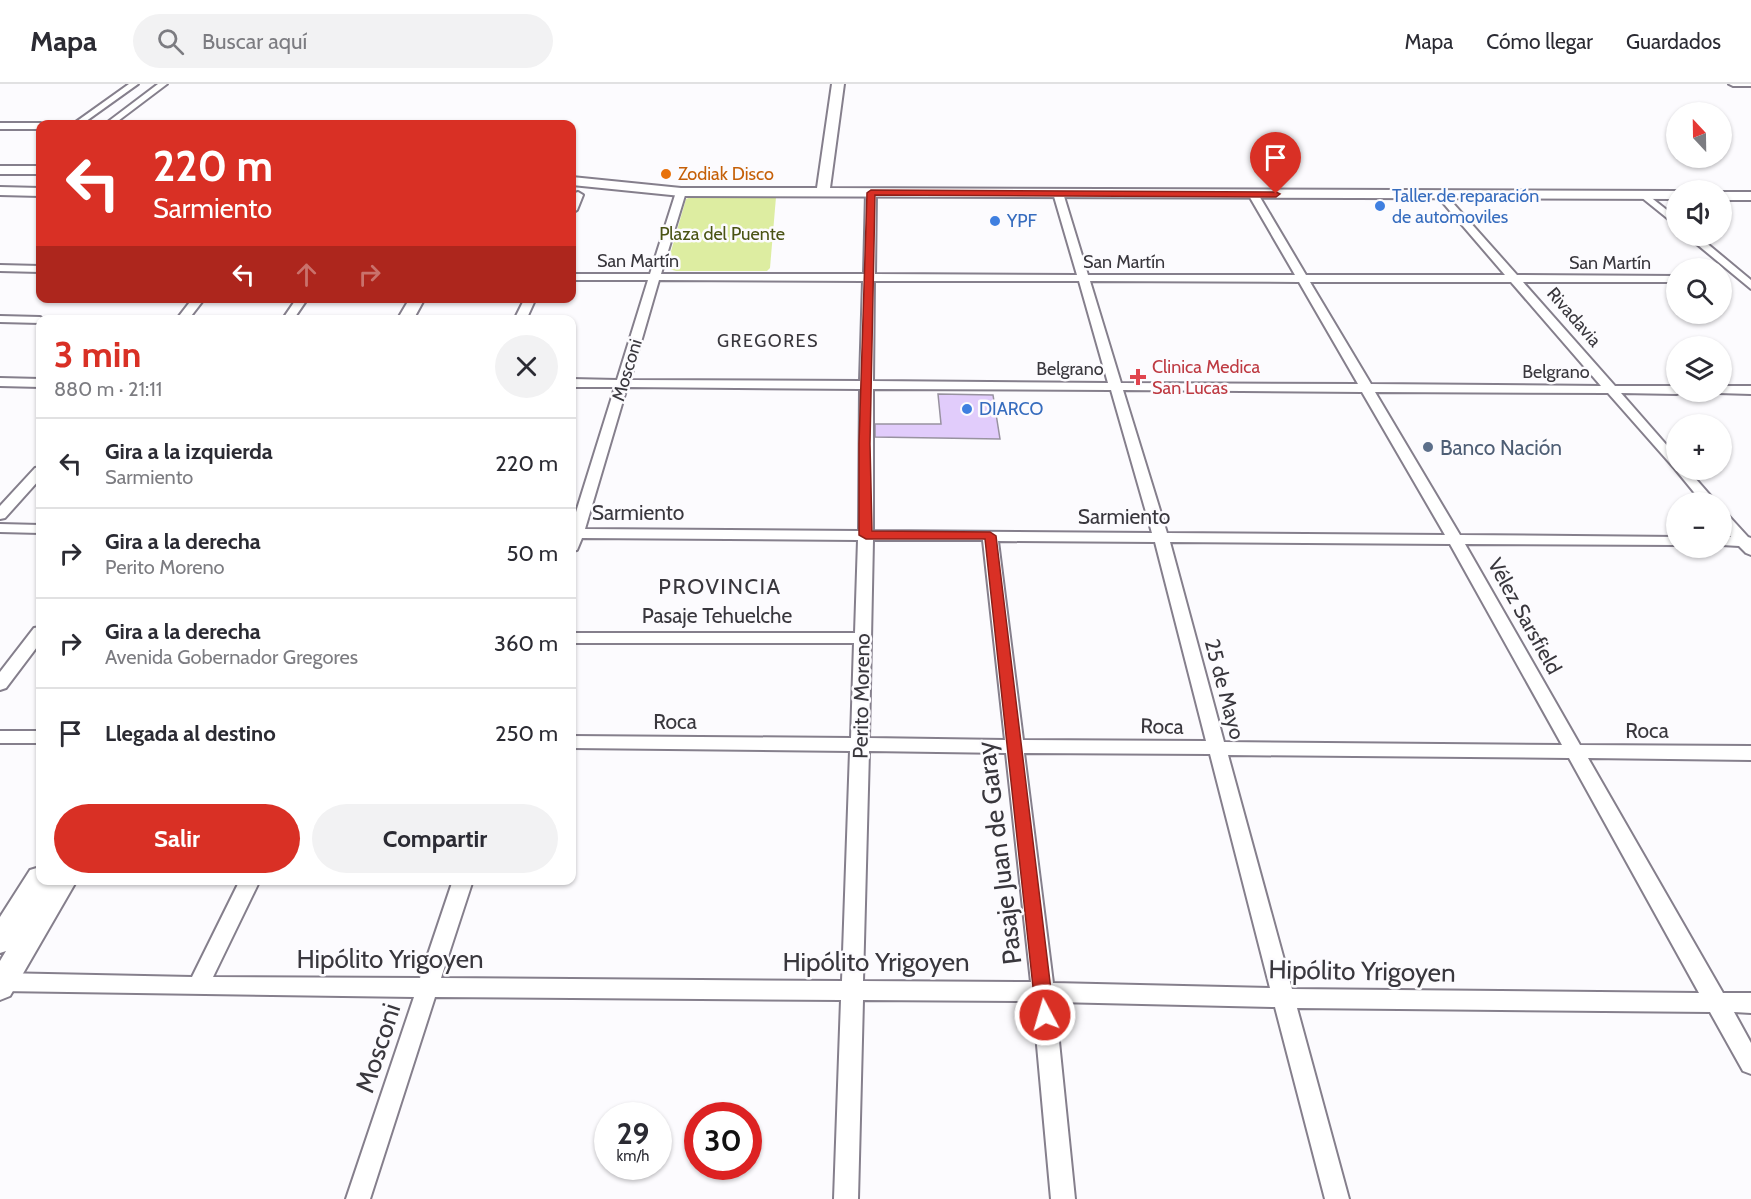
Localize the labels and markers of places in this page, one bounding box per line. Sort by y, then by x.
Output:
pin [1250,132,1301,194]
place label: Zodiak Disco [678,163,774,185]
marker: Zodiak Disco [659,167,673,181]
place label: Taller de reparación de automoviles [1392,185,1539,228]
marker: Taller de reparación de automoviles [1373,199,1387,213]
place label: YPF [1006,210,1038,232]
marker: YPF [988,214,1002,228]
place label: Clinica Medica San Lucas [1152,356,1260,399]
marker: Clinica Medica San Lucas [1129,368,1147,386]
place label: DIARCO [979,398,1043,420]
marker: DIARCO [960,402,974,416]
place label: Banco Nación [1440,435,1562,460]
marker: Banco Nación [1421,440,1435,454]

